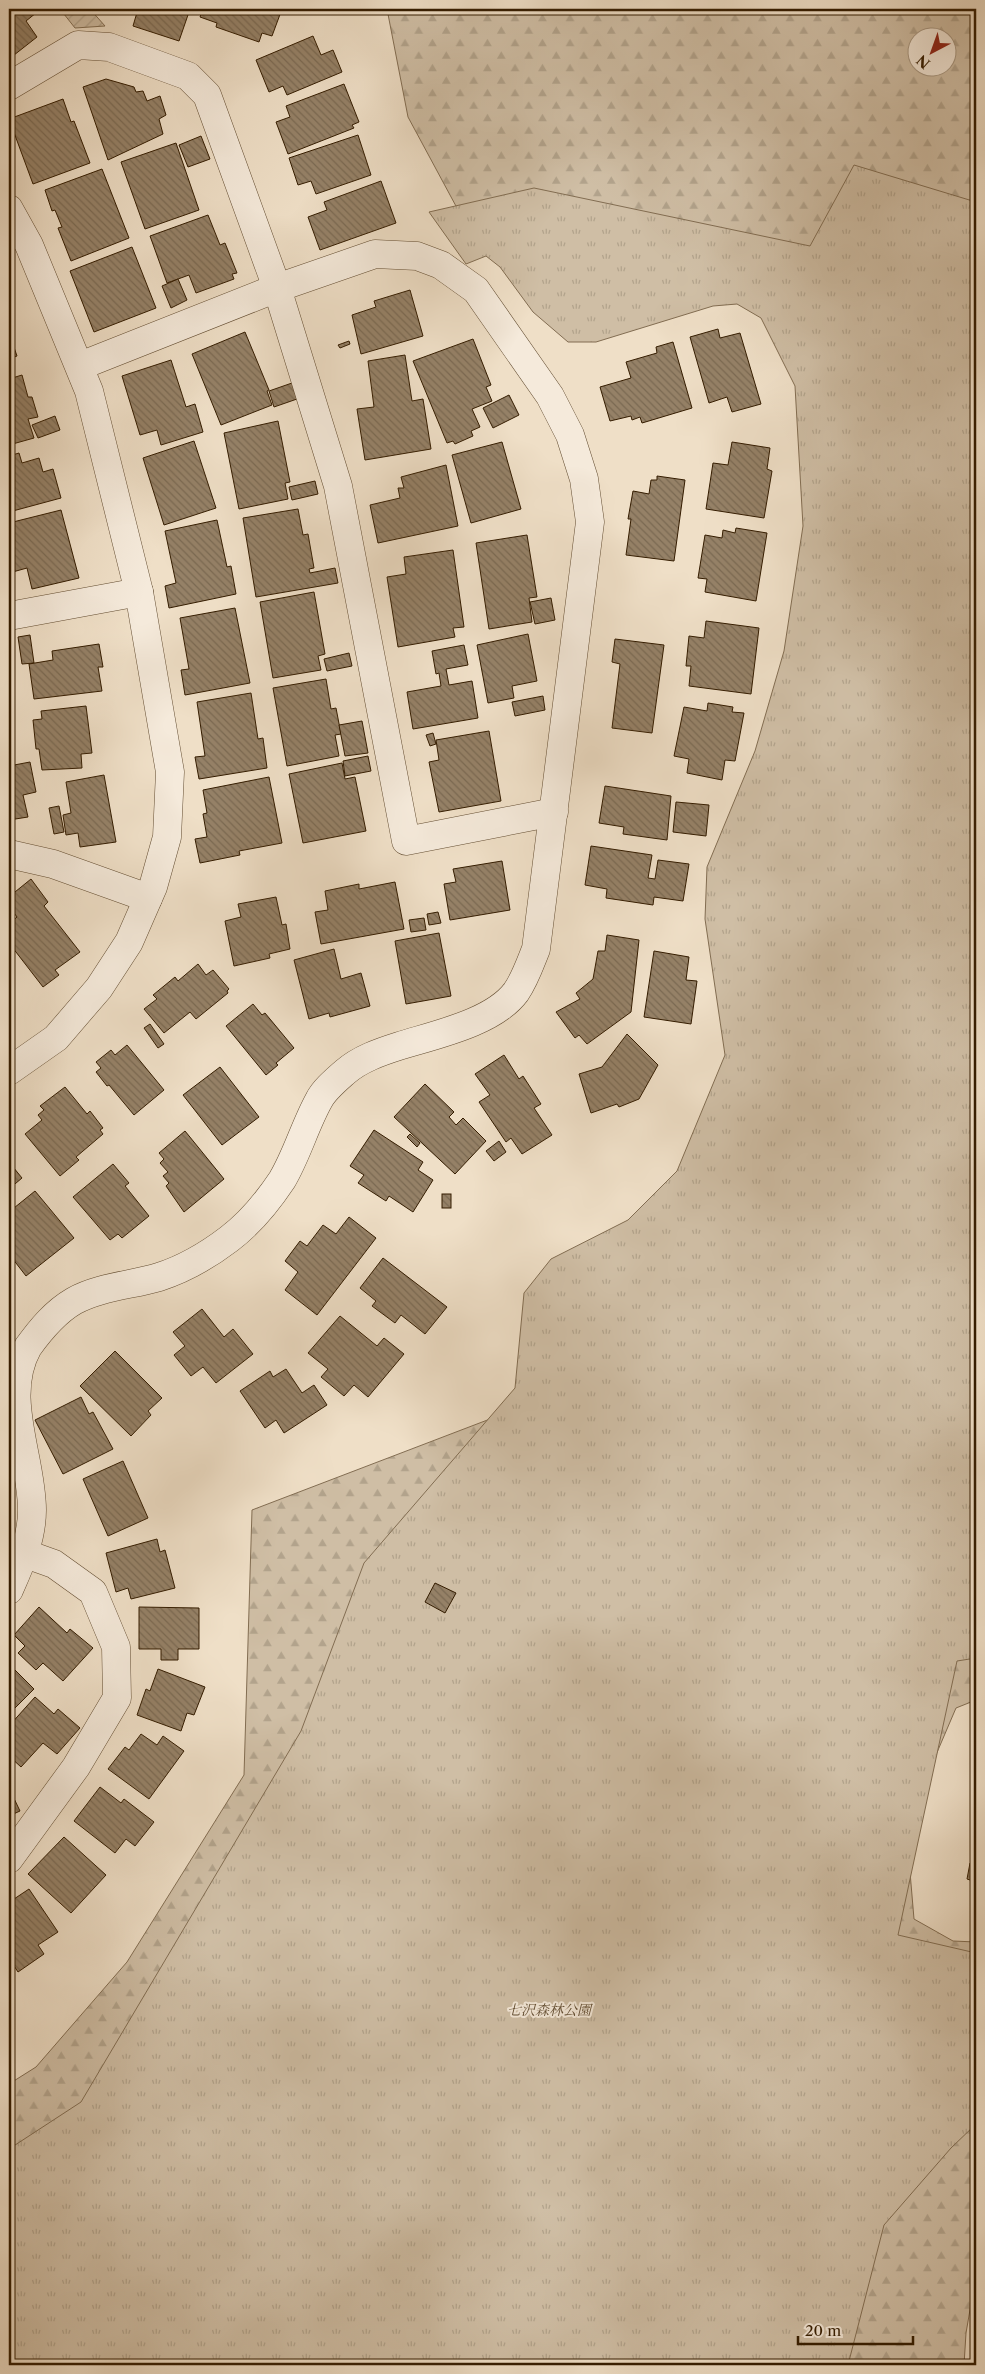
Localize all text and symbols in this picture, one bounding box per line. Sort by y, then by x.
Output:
north arrow [908,28,958,78]
text: N [913,51,934,73]
park label: 七沢森林公園 [507,2001,593,2019]
scale bar [798,2314,912,2346]
text: 20 m [805,2321,841,2340]

